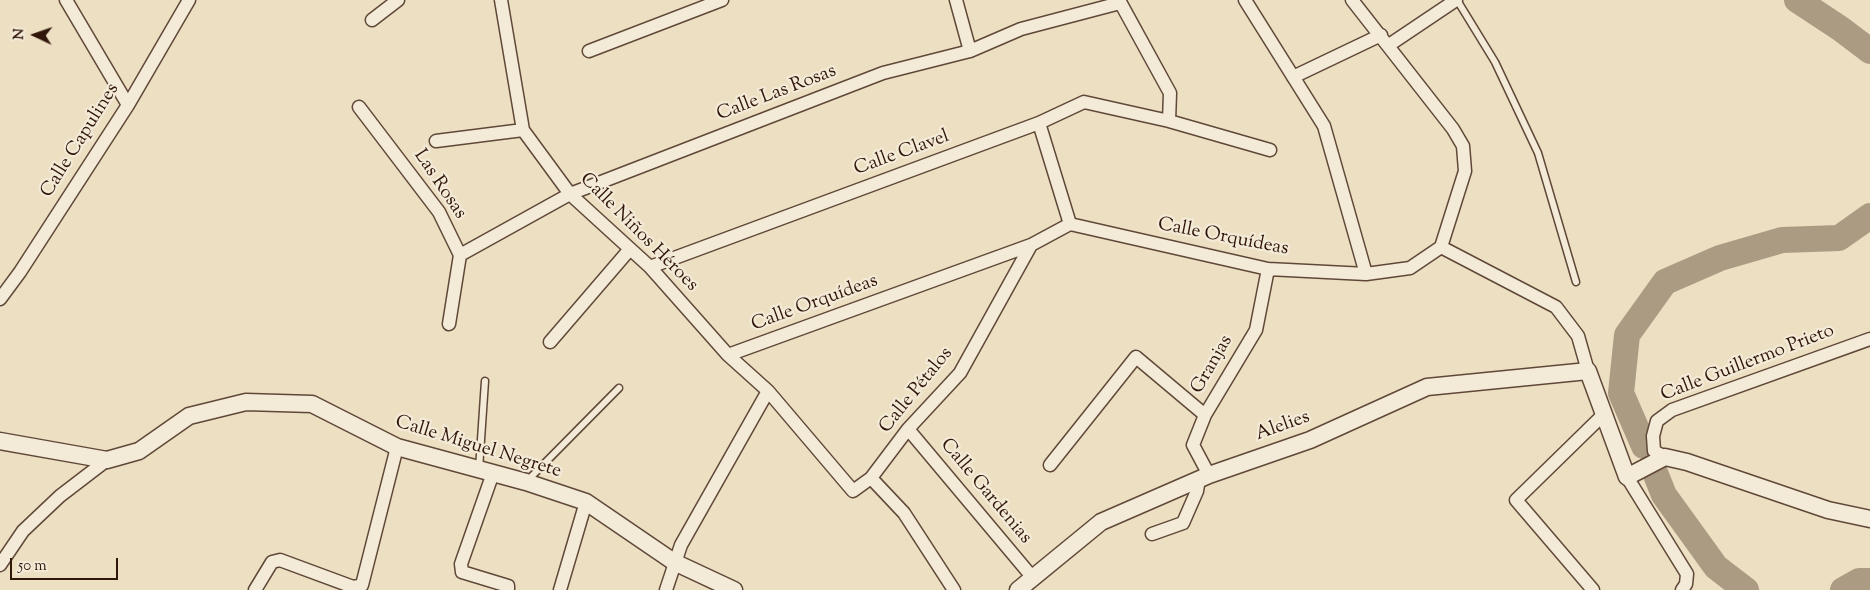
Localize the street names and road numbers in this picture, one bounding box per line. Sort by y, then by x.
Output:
street label: Calle Las Rosas [714,61,840,127]
street label: Calle Capulines [37,80,125,202]
street label: Calle Clavel [851,126,953,182]
street label: Las Rosas [407,146,471,224]
street label: Calle Niños Héroes [574,169,702,297]
street label: Calle Orquídeas [1156,214,1290,262]
street label: Calle Orquídeas [749,271,881,337]
street label: Calle Guillermo Prieto [1658,320,1838,408]
street label: Granjas [1187,332,1239,398]
street label: Calle Pétalos [875,343,959,439]
street label: Alelies [1253,407,1313,447]
street label: Calle Miguel Negrete [392,412,564,484]
street label: Calle Gardenias [934,435,1036,549]

